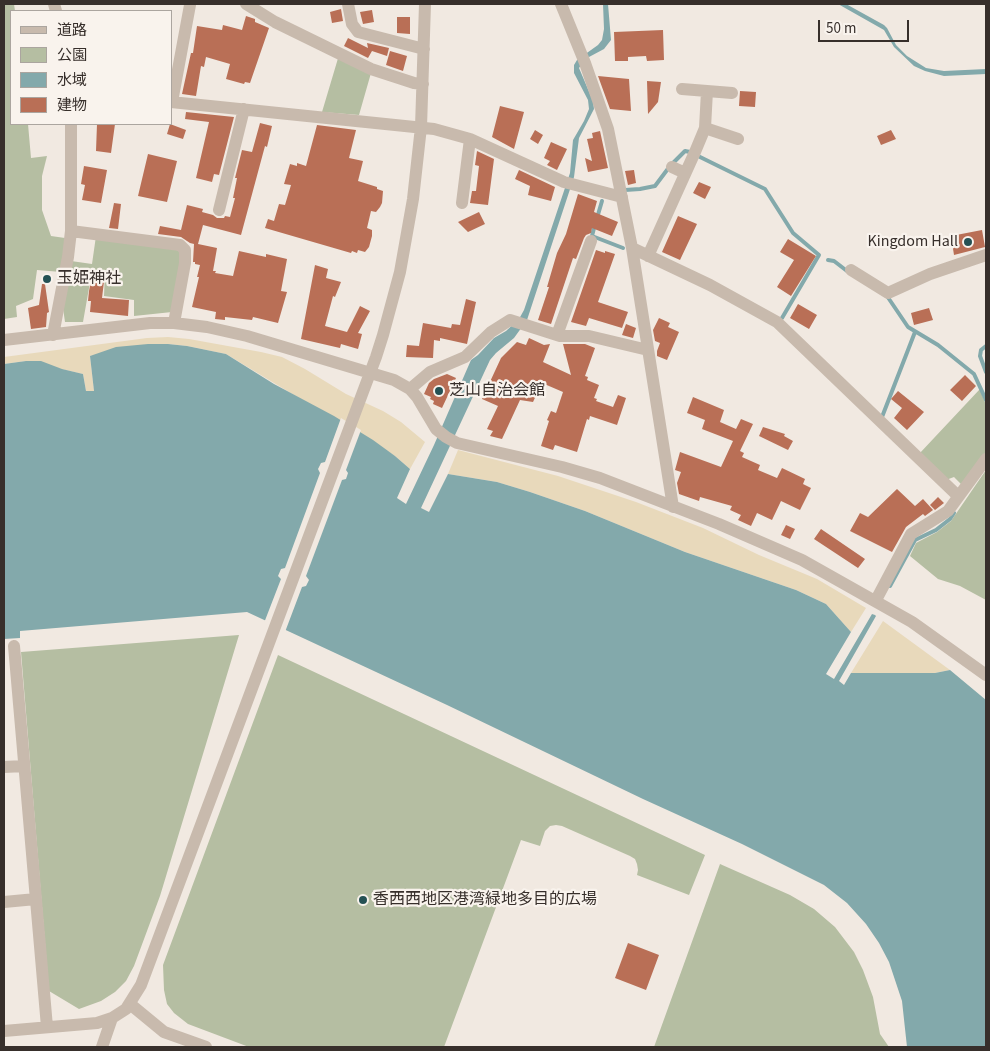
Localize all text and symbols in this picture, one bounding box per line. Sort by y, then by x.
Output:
legend [10,10,172,125]
scale bar [820,10,911,42]
text: 50 m [826,18,856,39]
text: 道路 [57,20,87,41]
text: 公園 [57,45,87,66]
text: 水域 [57,70,87,91]
text: 建物 [57,95,87,116]
place label: Kingdom Hall [868,232,958,252]
marker: Kingdom Hall [962,236,974,248]
place label: 玉姫神社 [57,269,121,289]
marker: 玉姫神社 [41,273,53,285]
place label: 芝山自治会館 [449,381,545,401]
marker: 芝山自治会館 [433,385,445,397]
place label: 香西西地区港湾緑地多目的広場 [373,890,597,910]
marker: 香西西地区港湾緑地多目的広場 [357,894,369,906]

